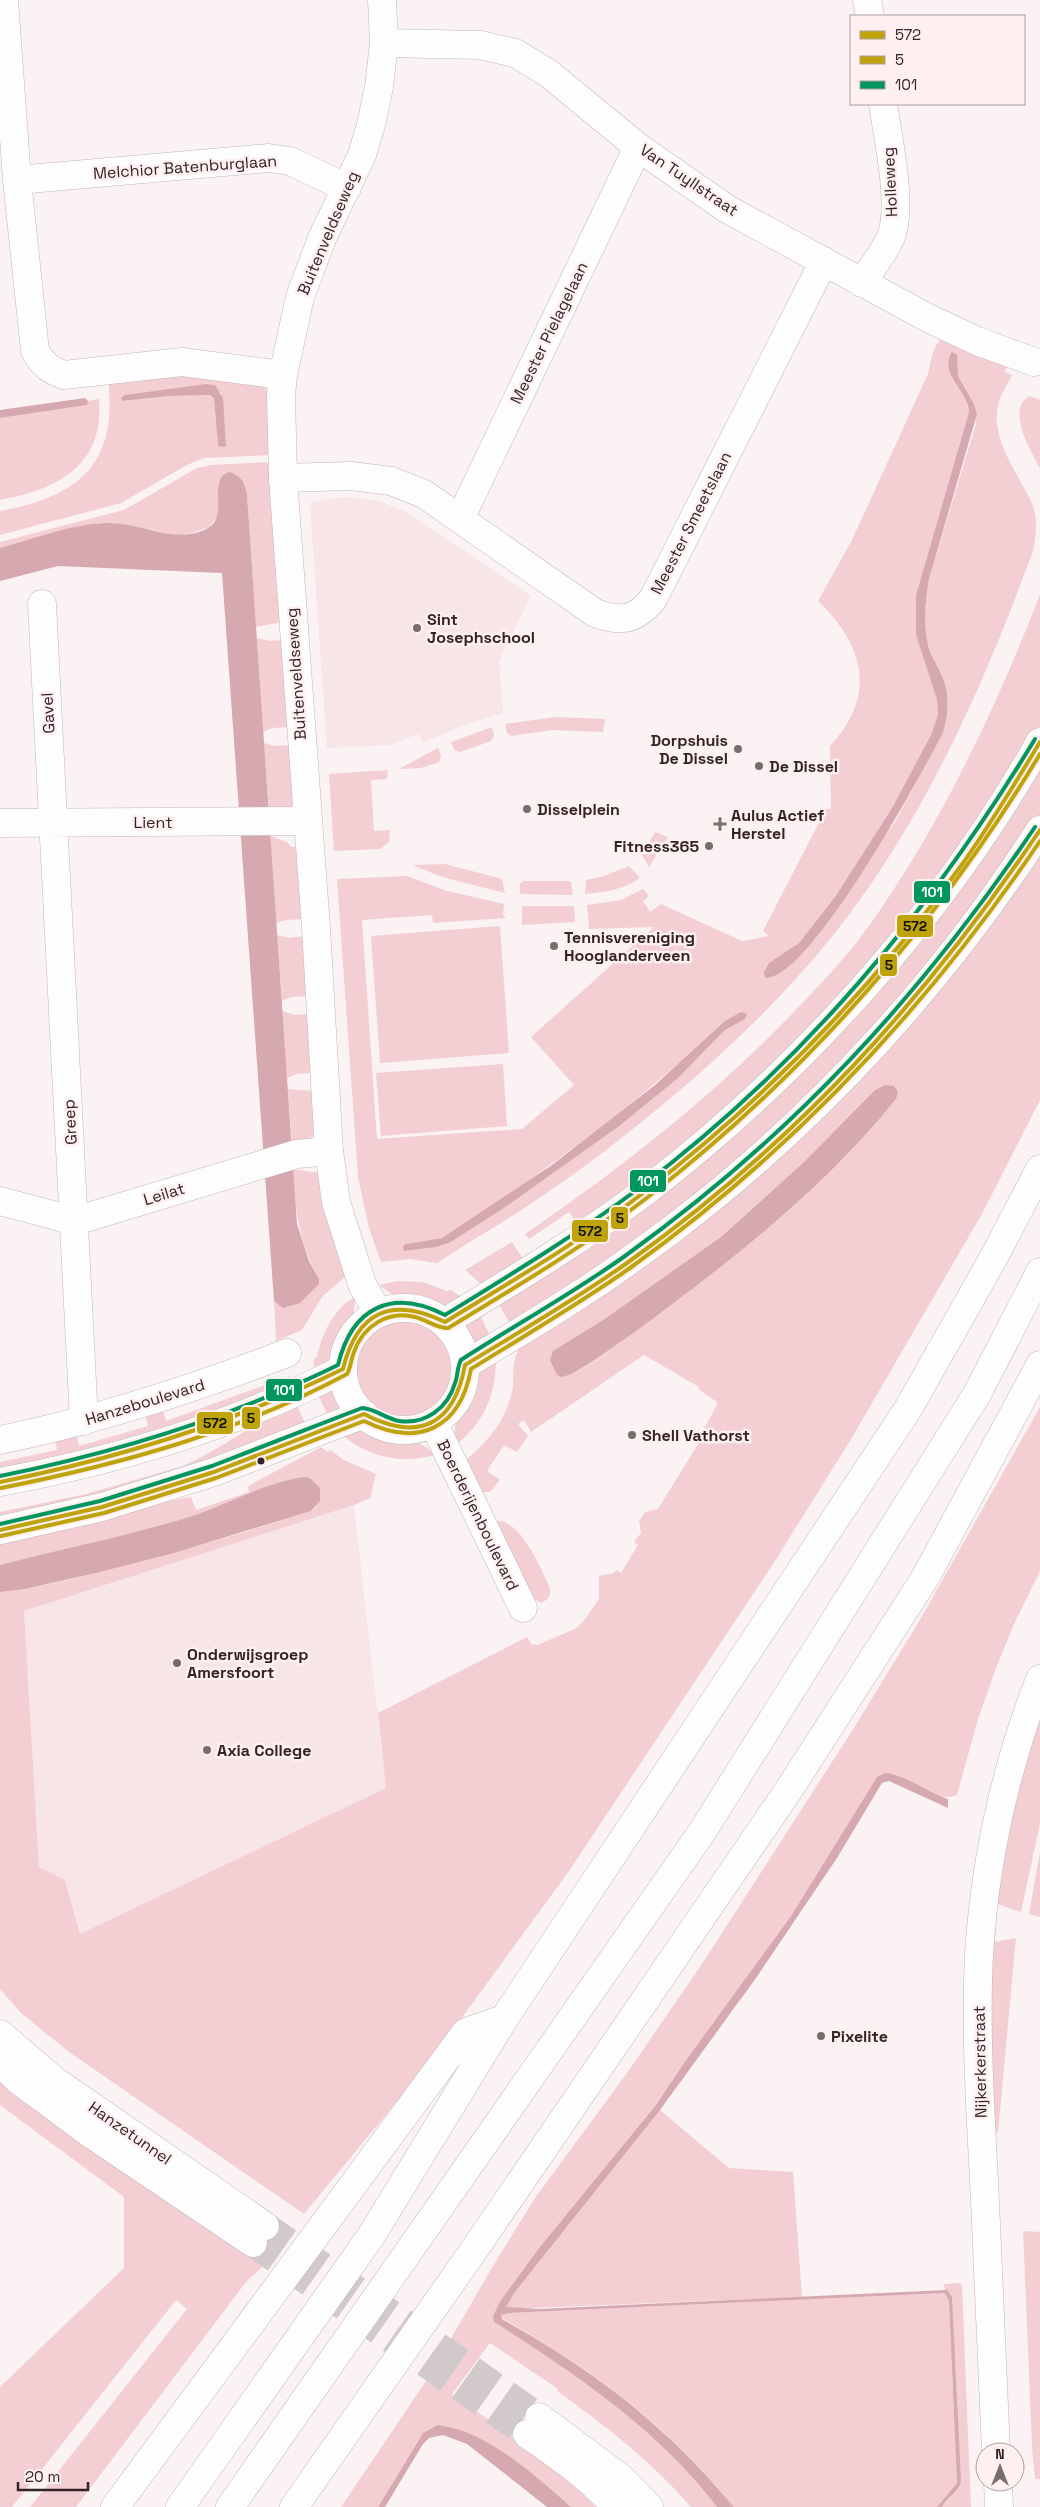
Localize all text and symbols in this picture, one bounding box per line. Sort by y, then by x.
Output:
legend [850,15,1025,105]
text: 572 [895,25,921,44]
text: 5 [895,50,904,69]
text: 101 [895,75,917,94]
street label: Van Tuyllstraat [636,139,742,221]
street label: Holleweg [878,147,902,217]
street label: Melchior Batenburglaan [92,150,278,184]
street label: Buitenveldseweg [292,168,364,298]
street label: Meester Pielagelaan [505,259,593,407]
street label: Meester Smeetslaan [646,448,736,598]
street label: Buitenveldseweg [281,607,311,741]
place label: Sint Josephschool [427,609,535,648]
marker: Sint Josephschool [411,622,423,634]
street label: Gavel [36,692,60,734]
place label: Dorpshuis De Dissel [650,730,728,769]
marker: Dorpshuis De Dissel [732,743,744,755]
place label: De Dissel [769,756,838,777]
marker: De Dissel [753,760,765,772]
place label: Disselplein [537,799,620,820]
marker: Disselplein [521,803,533,815]
place label: Aulus Actief Herstel [731,805,824,844]
street label: Lient [133,812,173,833]
marker: Aulus Actief Herstel [713,817,727,831]
place label: Fitness365 [614,836,699,857]
marker: Fitness365 [703,840,715,852]
line badge: 101 [913,880,951,904]
text: 101 [921,883,943,901]
line badge: 572 [896,914,934,938]
text: 572 [903,917,927,935]
place label: Tennisvereniging Hooglanderveen [564,927,695,966]
marker: Tennisvereniging Hooglanderveen [548,940,560,952]
line badge: 5 [879,953,898,977]
text: 5 [885,956,893,974]
street label: Greep [58,1099,82,1145]
line badge: 101 [629,1169,667,1193]
text: 101 [637,1172,659,1190]
street label: Leilat [141,1178,187,1210]
line badge: 5 [610,1206,629,1230]
text: 5 [616,1209,624,1227]
line badge: 572 [571,1219,609,1243]
text: 572 [578,1222,602,1240]
street label: Hanzeboulevard [83,1374,207,1430]
line badge: 101 [265,1378,303,1402]
text: 101 [273,1381,295,1399]
line badge: 5 [241,1406,261,1430]
text: 5 [247,1409,255,1427]
line badge: 572 [196,1411,234,1435]
text: 572 [203,1414,227,1432]
place label: Shell Vathorst [642,1425,750,1446]
marker: Shell Vathorst [626,1429,638,1441]
street label: Boerderijenboulevard [432,1436,524,1594]
unlabelled marker [256,1456,266,1466]
place label: Onderwijsgroep Amersfoort [187,1644,308,1683]
marker: Onderwijsgroep Amersfoort [171,1657,183,1669]
place label: Axia College [217,1740,311,1761]
marker: Axia College [201,1744,213,1756]
street label: Nijkerkerstraat [969,2006,991,2118]
place label: Pixelite [831,2026,888,2047]
marker: Pixelite [815,2030,827,2042]
street label: Hanzetunnel [84,2097,176,2169]
north arrow [975,2442,1025,2492]
text: N [995,2445,1005,2463]
scale bar [18,2460,88,2492]
text: 20 m [25,2467,60,2486]

